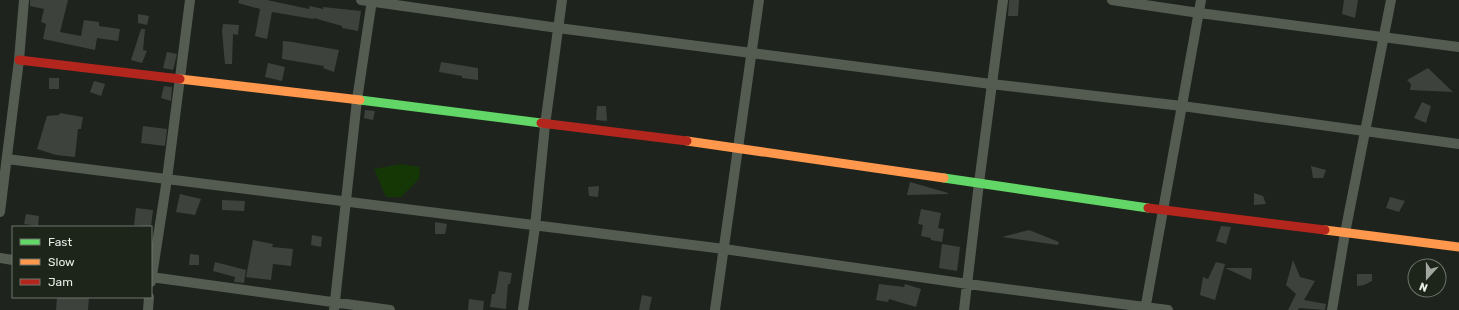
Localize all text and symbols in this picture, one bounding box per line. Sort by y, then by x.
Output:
legend [12,226,152,298]
text: Fast [48,235,72,249]
text: Slow [48,255,75,269]
north arrow [1407,258,1447,298]
text: Jam [48,275,73,289]
text: N [1417,279,1430,294]

